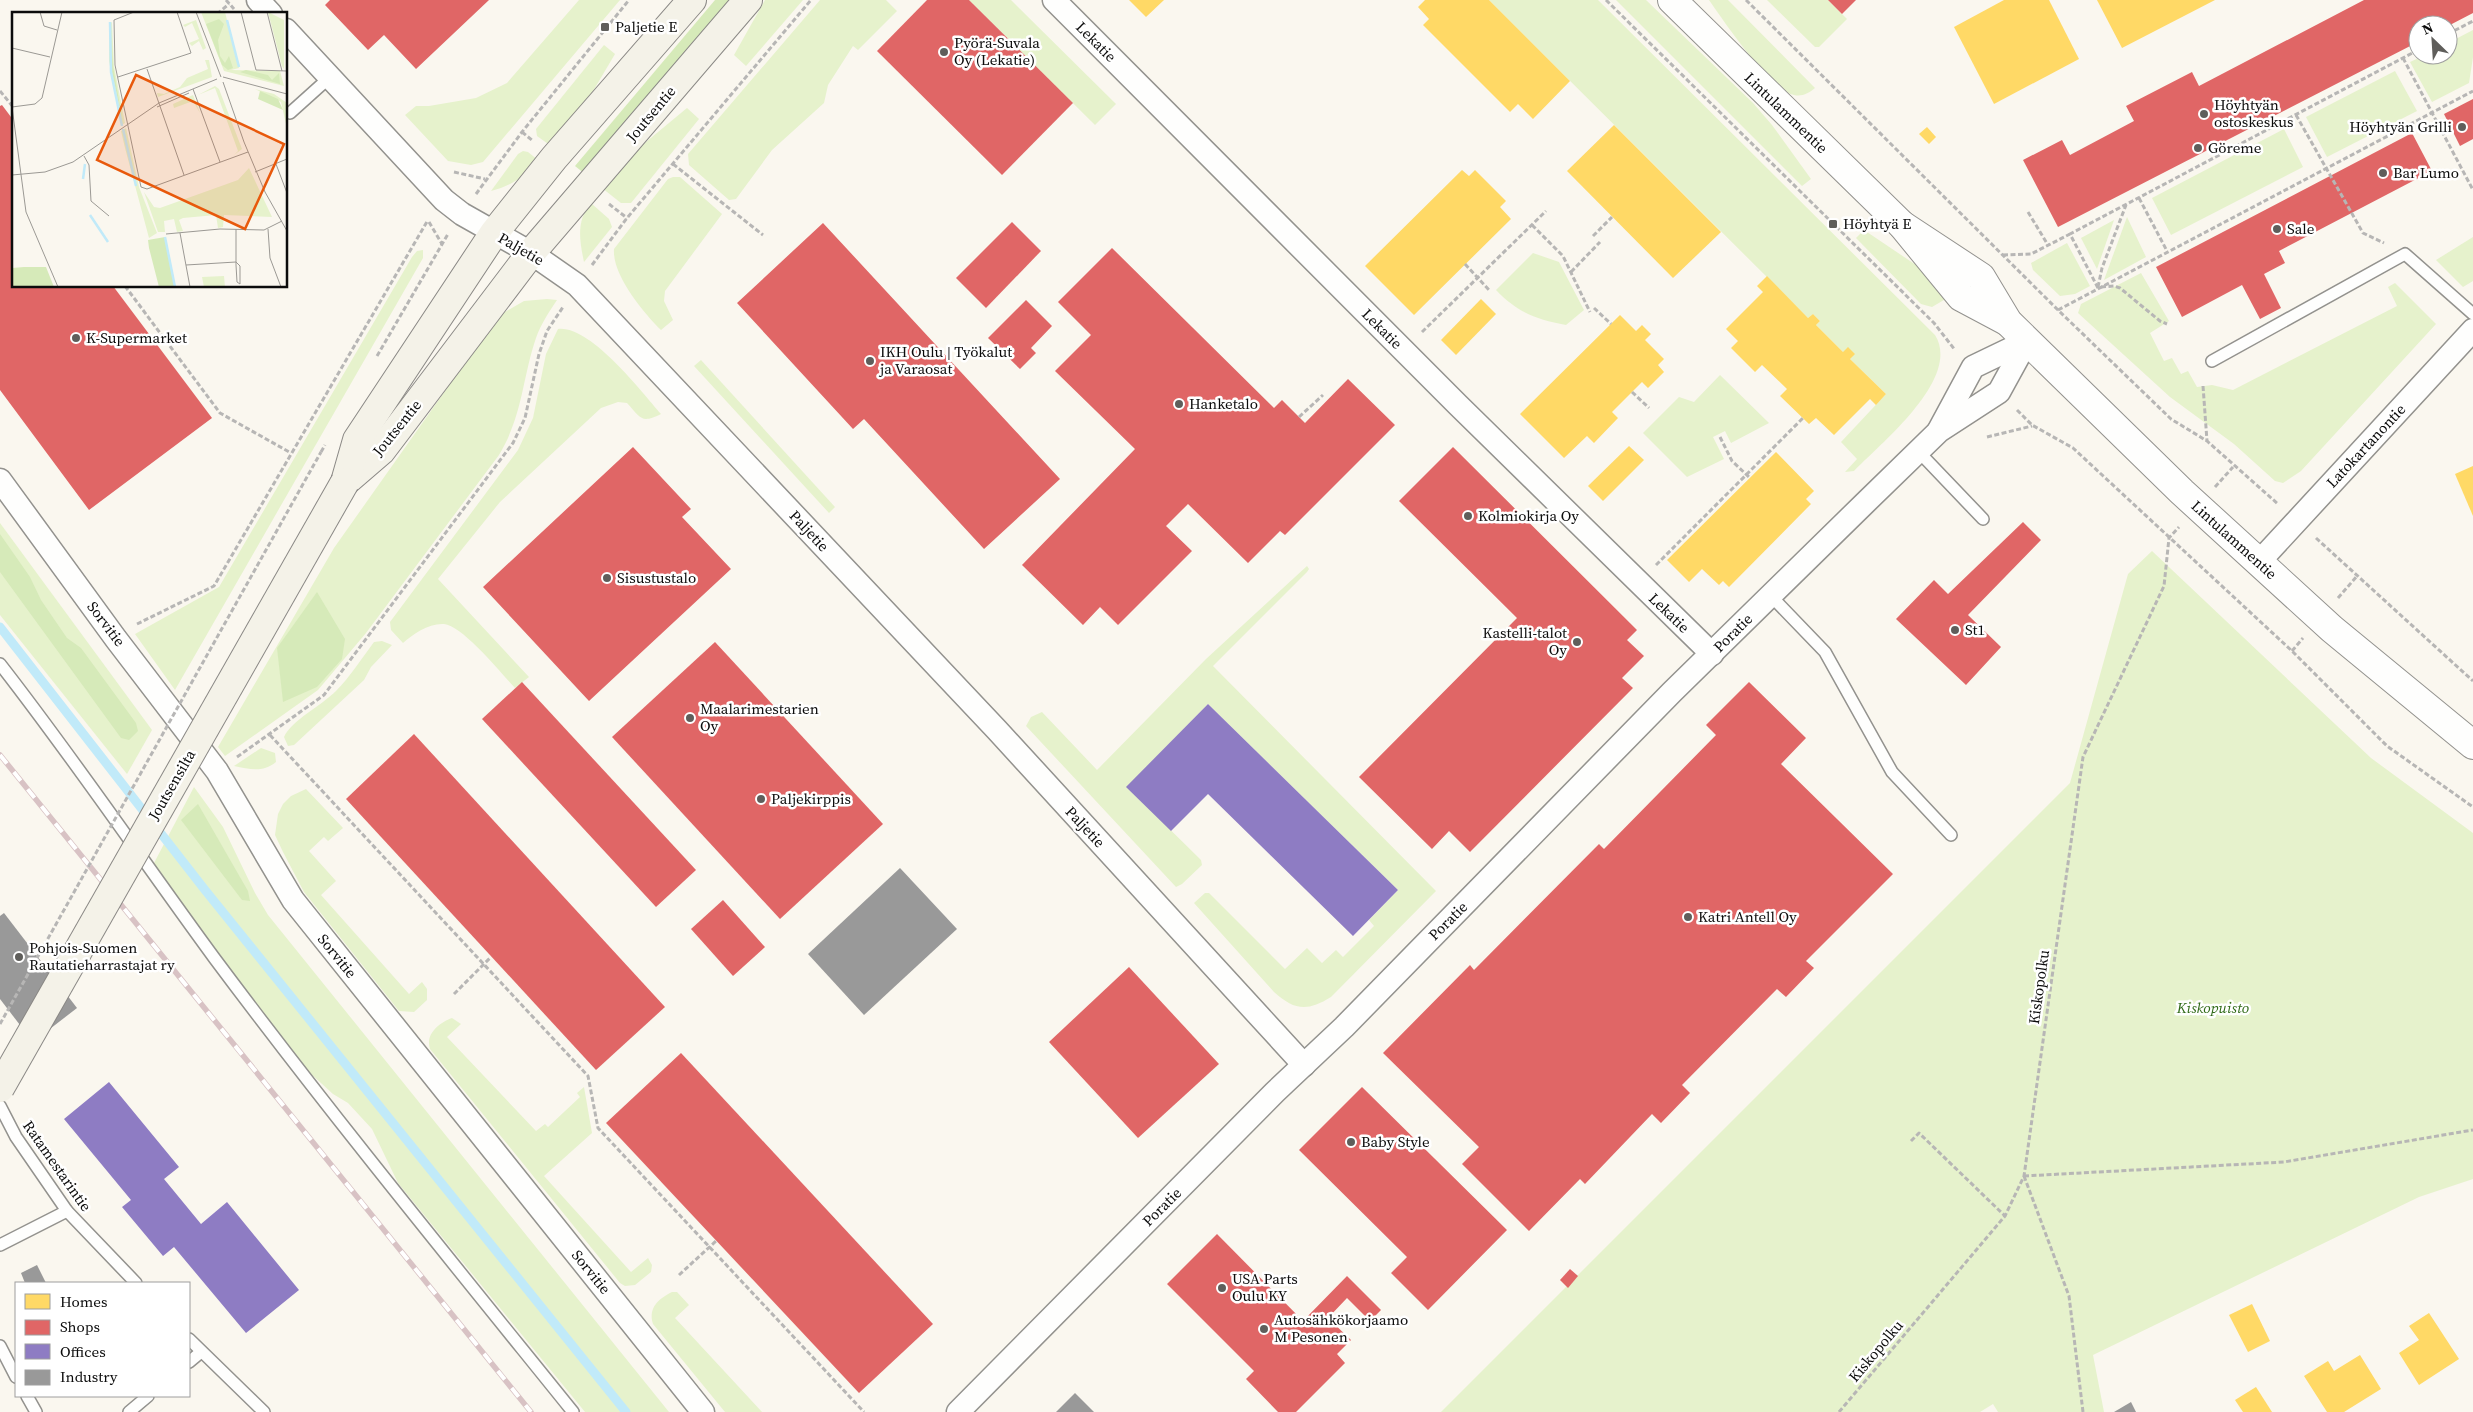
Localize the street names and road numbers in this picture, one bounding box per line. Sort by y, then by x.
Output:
street label: Lekatie [1072,17,1121,67]
street label: Lintulammentie [1740,67,1833,158]
street label: Joutsentie [620,81,680,147]
street label: Paljetie [494,227,548,270]
street label: Lekatie [1358,304,1407,354]
street label: Joutsentie [367,395,426,461]
street label: Latokartanontie [2321,399,2410,492]
street label: Lintulammentie [2187,495,2282,584]
street label: Paljetie [785,505,834,556]
street label: Lekatie [1644,588,1695,638]
street label: Sorvitie [83,597,130,651]
street label: Poratie [1708,608,1757,657]
street label: Joutsensilta [142,745,200,825]
street label: Paljetie [1061,801,1110,852]
street label: Poratie [1423,896,1472,945]
street label: Sorvitie [313,929,362,983]
street label: Kiskopolku [2023,948,2054,1026]
street label: Ratamestarintie [18,1116,97,1216]
street label: Poratie [1137,1182,1186,1231]
street label: Sorvitie [567,1245,616,1299]
street label: Kiskopolku [1843,1315,1908,1386]

